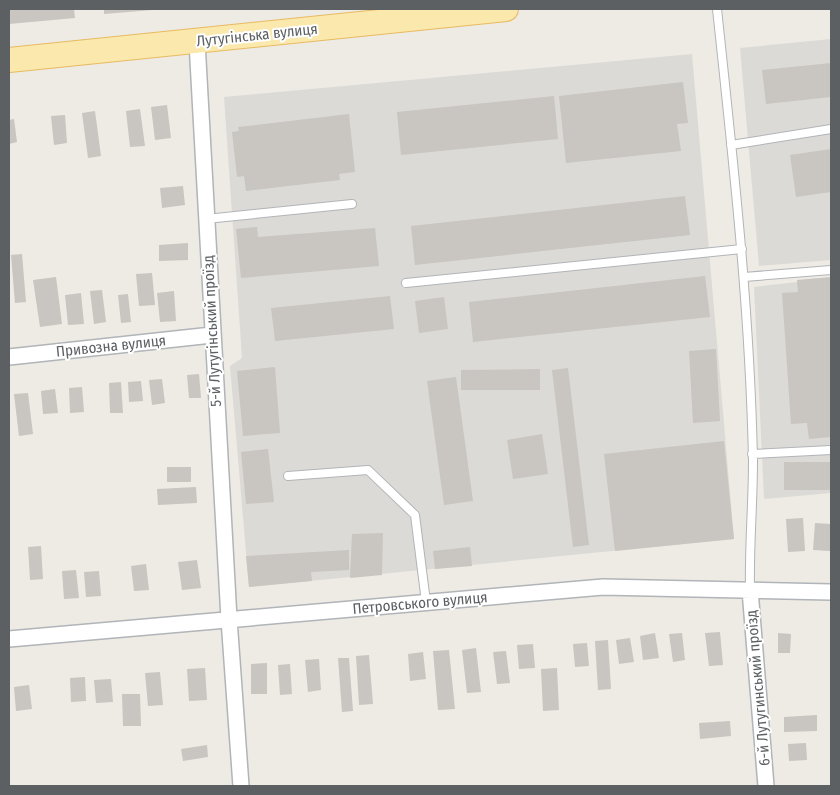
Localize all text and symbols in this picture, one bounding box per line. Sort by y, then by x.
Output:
street label: Лутугінська вулиця [195,20,319,50]
street label: 5-й Лутугінський проїзд [199,255,225,407]
street label: Привозна вулиця [55,331,167,361]
street label: Петровського вулиця [352,588,488,618]
street label: 6-й Лутугинський проїзд [742,609,774,767]

